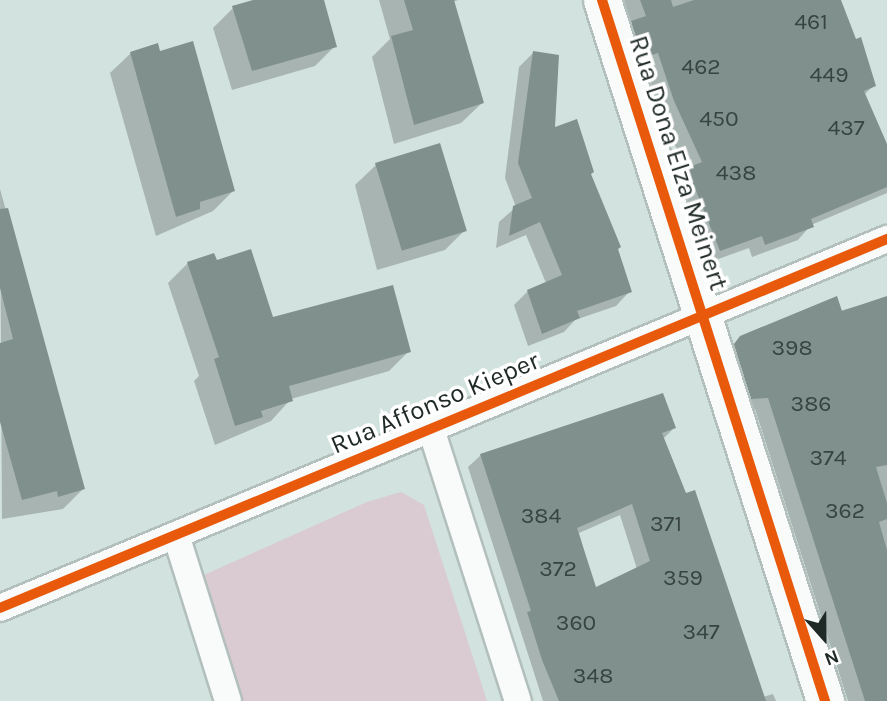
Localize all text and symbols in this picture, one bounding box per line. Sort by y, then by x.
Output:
house number: 461 [794,8,828,36]
street label: Rua Dona Elza Meinert [622,32,734,294]
house number: 462 [681,53,721,81]
house number: 449 [809,61,849,89]
house number: 450 [699,105,739,133]
house number: 437 [827,114,865,142]
house number: 438 [716,159,756,187]
house number: 398 [771,334,813,362]
street label: Rua Affonso Kieper [326,345,544,461]
house number: 386 [791,390,831,418]
house number: 374 [809,444,847,472]
house number: 362 [825,497,865,525]
house number: 384 [521,502,561,530]
house number: 371 [650,510,682,538]
house number: 372 [539,555,577,583]
house number: 359 [663,564,703,592]
north arrow [789,603,859,673]
house number: 360 [556,609,596,637]
house number: 347 [682,618,720,646]
text: N [821,645,842,670]
house number: 348 [573,662,613,690]

